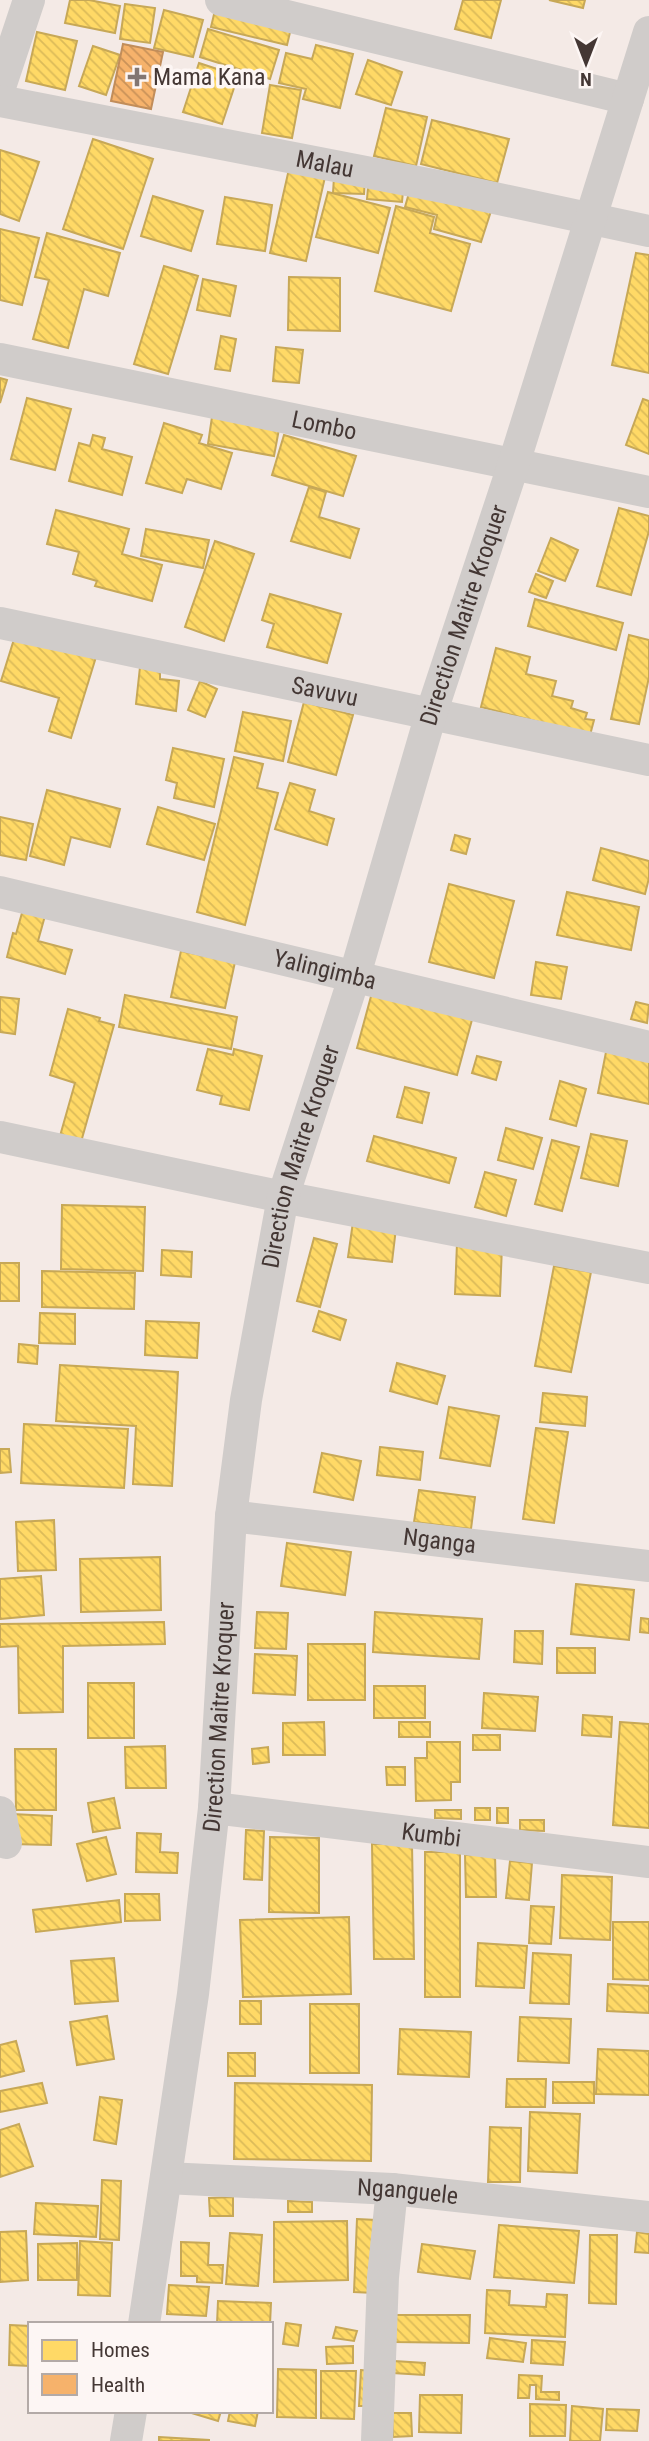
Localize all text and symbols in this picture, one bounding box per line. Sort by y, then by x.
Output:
north arrow [551,28,621,98]
place label: Mama Kana [153,63,265,91]
marker: Mama Kana [127,67,147,87]
text: N [580,68,592,91]
street label: Malau [294,145,356,183]
street label: Lombo [289,405,359,446]
street label: Direction Maitre Kroquer [414,501,513,729]
street label: Savuvu [289,671,361,712]
street label: Yalingimba [271,944,379,995]
street label: Direction Maitre Kroquer [256,1042,345,1270]
street label: Nganga [402,1523,478,1559]
street label: Direction Maitre Kroquer [197,1601,240,1834]
street label: Kumbi [400,1817,463,1853]
street label: Nganguele [356,2173,460,2210]
legend [28,2322,273,2413]
text: Homes [91,2338,150,2362]
text: Health [91,2373,145,2397]

